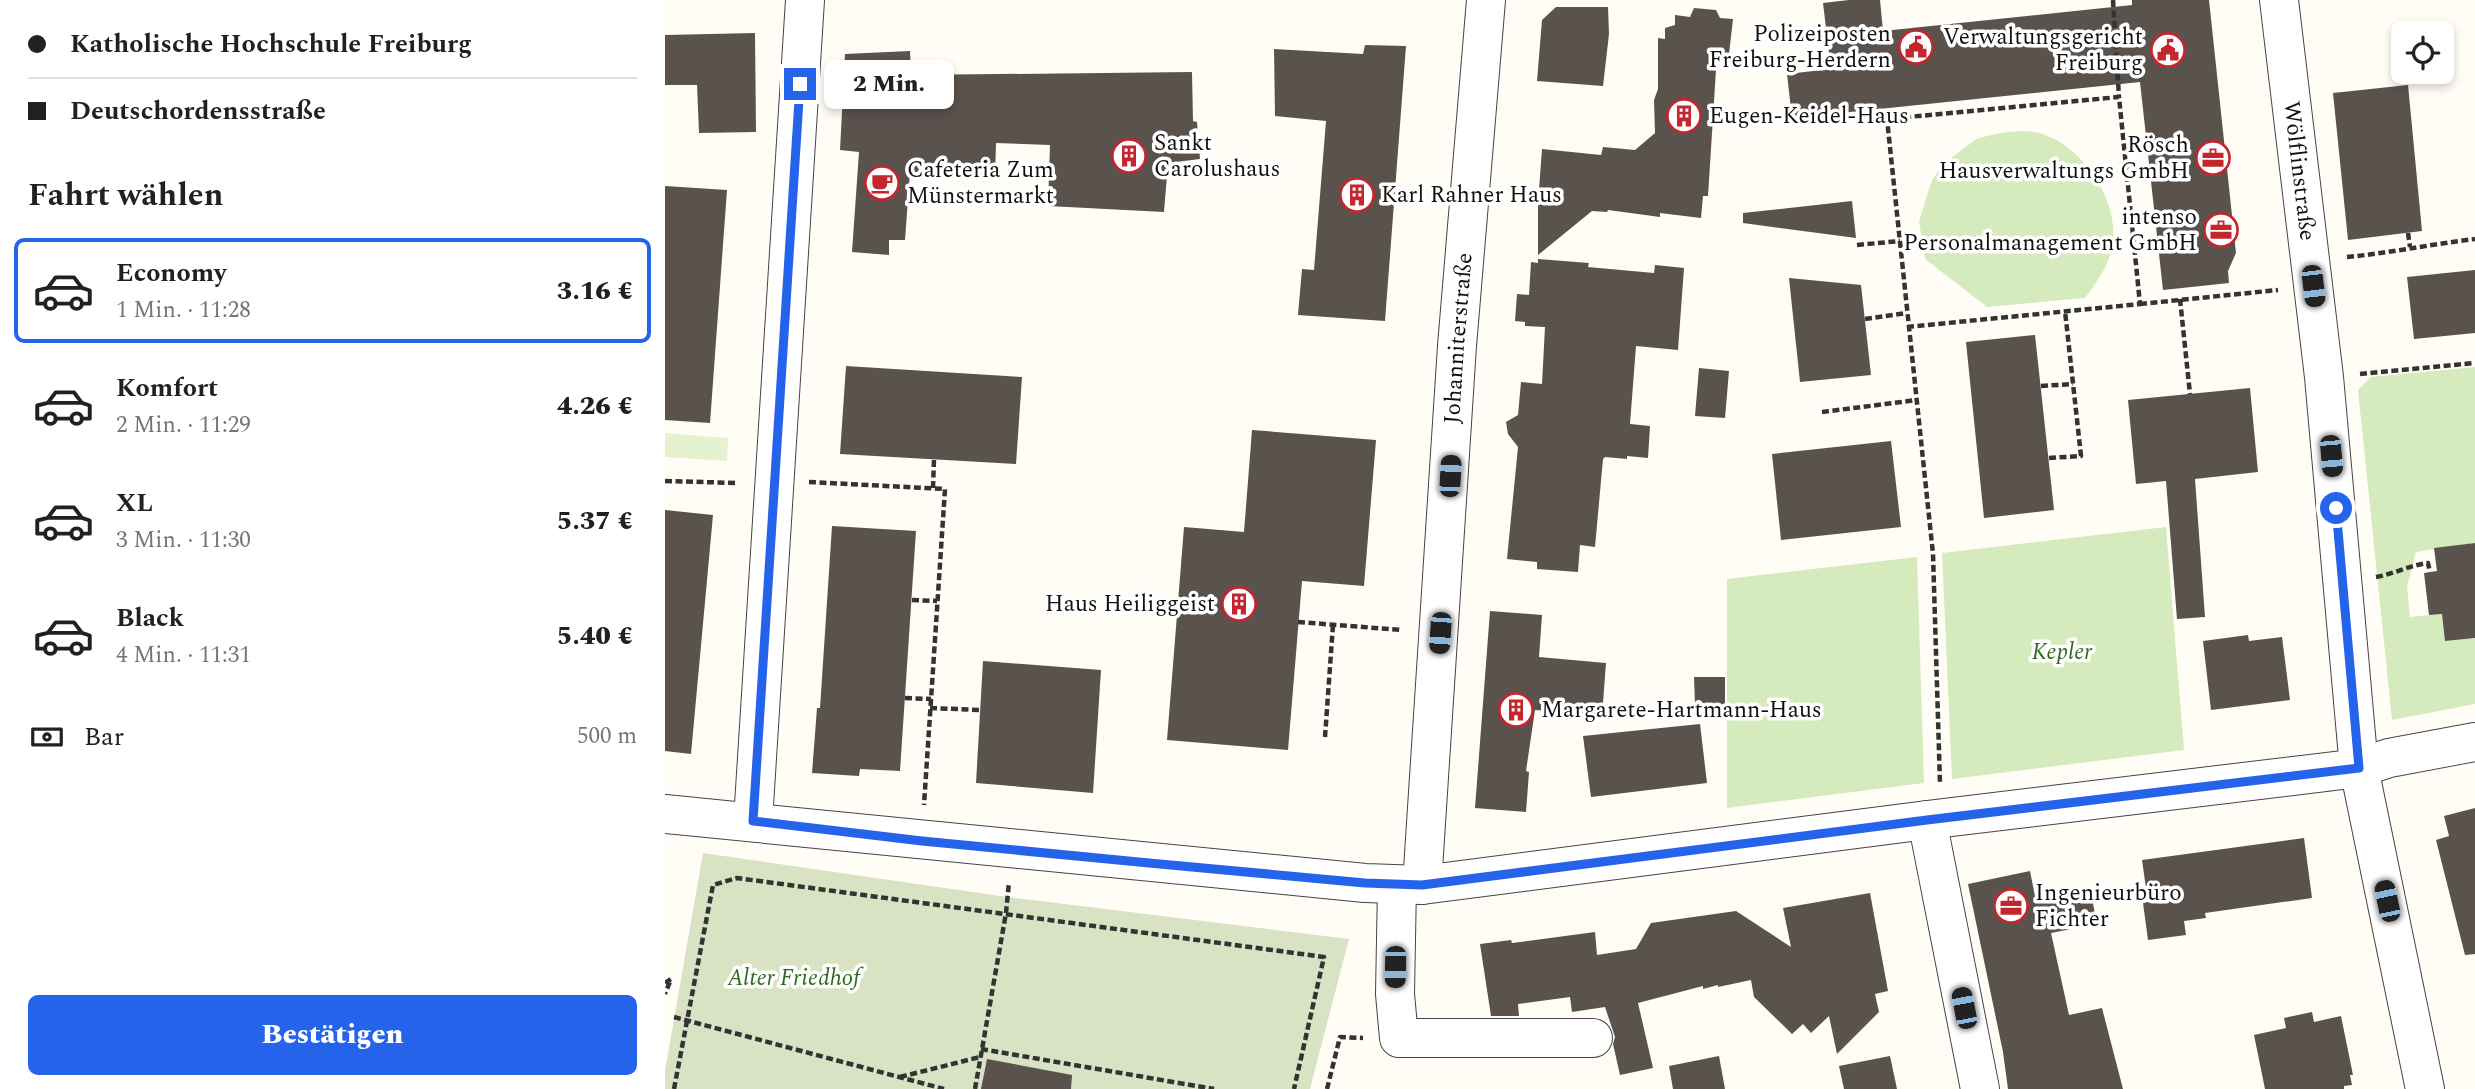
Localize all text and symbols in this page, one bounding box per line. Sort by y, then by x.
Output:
place label: Polizeiposten Freiburg-Herdern [1709,17,1891,78]
place label: Verwaltungsgericht Freiburg [1943,20,2143,81]
map controls [2391,21,2454,84]
button: locate [2391,21,2454,84]
text: Katholische Hochschule Freiburg [70,24,472,64]
public building icon: Polizeiposten Freiburg-Herdern [1897,28,1935,66]
public building icon: Verwaltungsgericht Freiburg [2149,31,2187,69]
callout: 2 Min. [825,60,954,108]
text: 2 Min. [853,67,925,102]
route end [784,68,816,100]
text: Deutschordensstraße [70,91,326,131]
building icon: Eugen-Keidel-Haus [1665,97,1703,135]
place label: Eugen-Keidel-Haus [1709,99,1909,134]
street label: Wölflinstraße [2274,99,2325,243]
place label: Sankt Carolushaus [1154,126,1280,187]
place label: Rösch Hausverwaltungs GmbH [1939,128,2189,189]
building icon: Sankt Carolushaus [1110,137,1148,175]
office icon: Rösch Hausverwaltungs GmbH [2194,139,2232,177]
place label: Cafeteria Zum Münstermarkt [907,153,1054,214]
cafe icon: Cafeteria Zum Münstermarkt [863,164,901,202]
text: Fahrt wählen [28,171,223,220]
building icon: Karl Rahner Haus [1338,176,1376,214]
place label: Karl Rahner Haus [1381,178,1562,213]
place label: intenso Personalmanagement GmbH [1903,200,2197,261]
office icon: intenso Personalmanagement GmbH [2202,211,2240,249]
street label: Johanniterstraße [1434,251,1482,425]
text: Economy [116,253,226,293]
icon: car [32,259,95,322]
car [2301,264,2326,308]
text: 3.16 € [557,271,633,311]
text: 1 Min. · 11:28 [116,293,251,328]
text: Komfort [116,368,218,408]
icon: car [32,374,95,437]
text: 4.26 € [557,386,633,426]
text: 2 Min. · 11:29 [116,408,251,443]
car [2319,434,2344,478]
car [1439,454,1462,498]
text: XL [116,483,153,523]
icon: car [32,489,95,552]
route start [2320,492,2352,524]
text: 5.37 € [557,501,633,541]
text: 3 Min. · 11:30 [116,523,251,558]
building icon: Haus Heiliggeist [1220,585,1258,623]
place label: Haus Heiliggeist [1045,587,1215,622]
text: Black [116,598,184,638]
icon: car [32,604,95,667]
car [1429,611,1452,655]
text: 5.40 € [557,616,633,656]
park label: Kepler [2032,635,2093,670]
text: 4 Min. · 11:31 [116,638,251,673]
building icon: Margarete-Hartmann-Haus [1497,691,1535,729]
place label: Margarete-Hartmann-Haus [1541,693,1822,728]
text: Bar [84,717,124,757]
icon: cash [28,718,66,756]
text: 500 m [577,719,637,754]
place label: Ingenieurbüro Fichter [2035,876,2182,937]
car [2373,878,2402,924]
office icon: Ingenieurbüro Fichter [1992,887,2030,925]
car [1385,946,1406,988]
park label: Alter Friedhof [727,961,864,996]
car [1950,985,1979,1031]
button: Bestätigen [28,995,637,1075]

